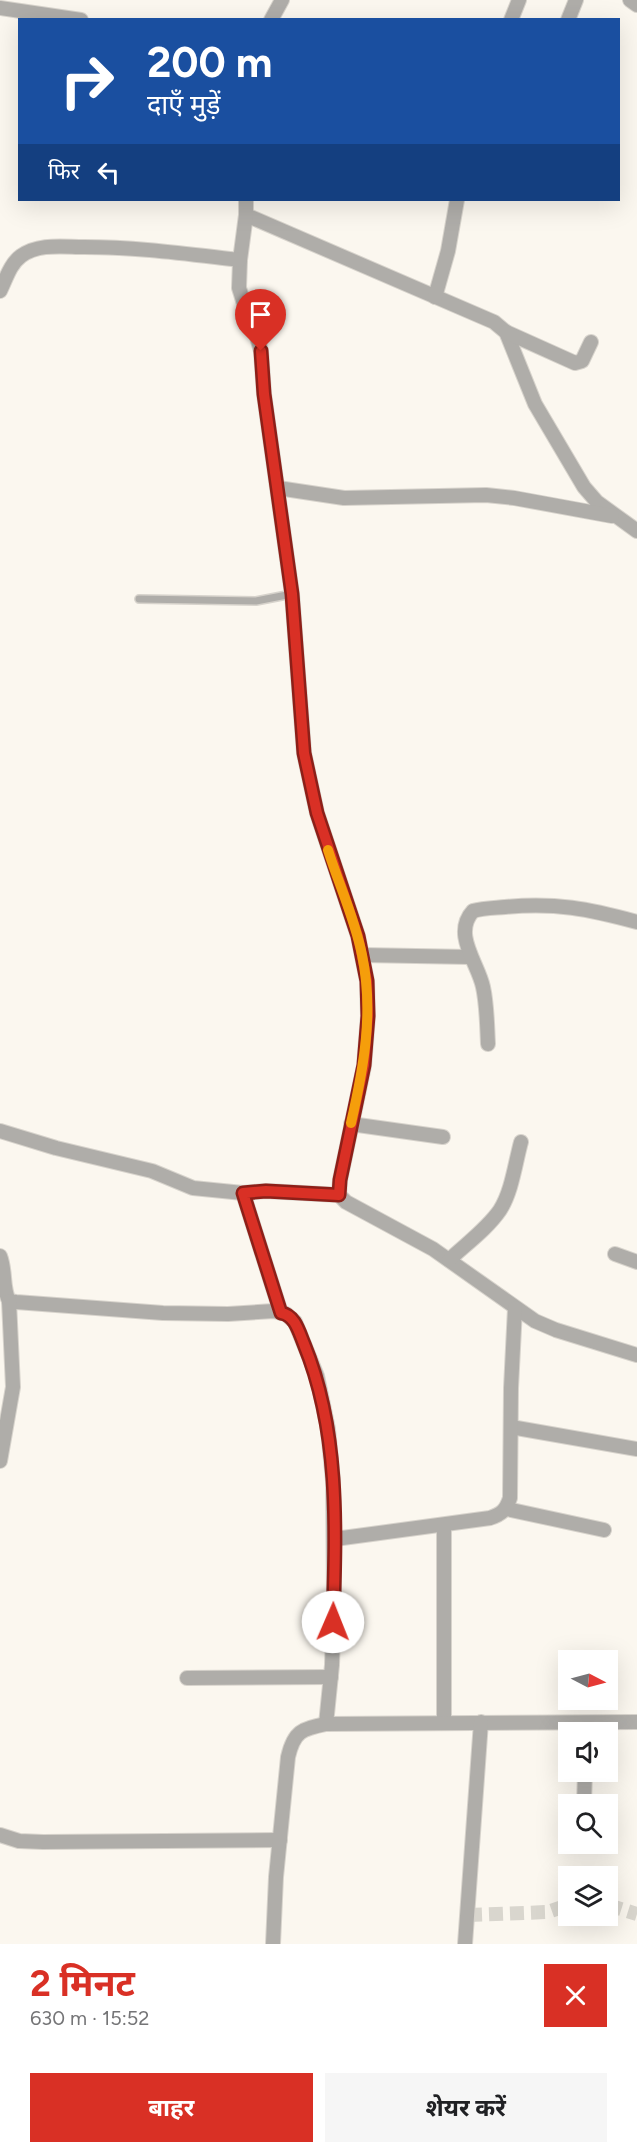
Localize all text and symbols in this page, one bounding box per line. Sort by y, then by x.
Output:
text: 200 m [147,37,272,88]
icon: right [48,42,126,120]
text: दाएँ मुड़ें [147,88,221,121]
icon: left [92,156,125,189]
text: फिर [48,158,80,185]
pin [235,289,286,351]
icon: arrive [244,298,277,331]
position arrow [301,1590,365,1654]
north arrow [558,1650,618,1710]
map controls [558,1650,618,1926]
button: sound [558,1722,618,1782]
button: search [558,1794,618,1854]
button: layers [558,1866,618,1926]
text: 2 मिनट [30,1962,135,2005]
button: close [544,1964,607,2027]
text: 630 m · 15:52 [30,2006,149,2030]
button: बाहर [30,2073,313,2142]
button: शेयर करें [325,2073,607,2142]

